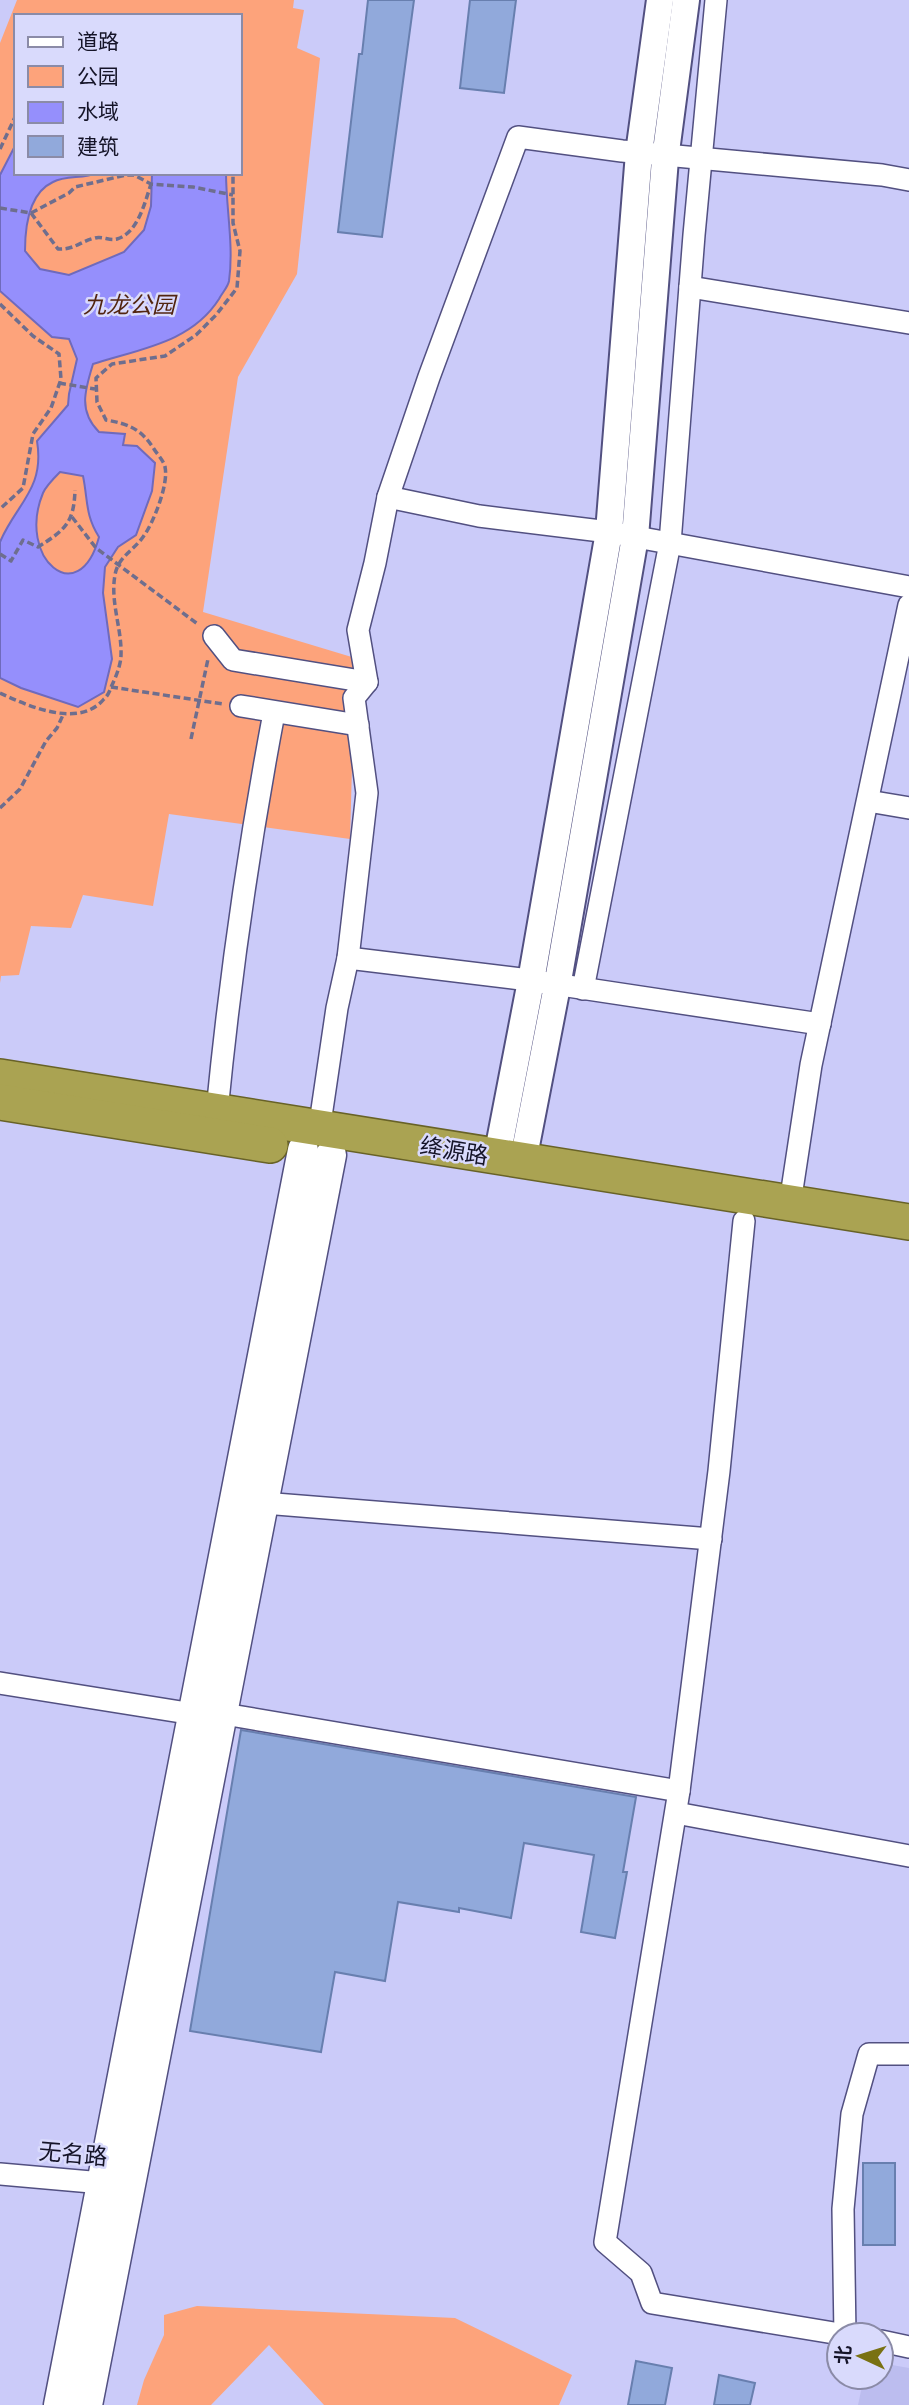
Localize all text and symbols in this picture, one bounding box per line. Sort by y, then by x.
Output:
legend [14,14,242,175]
text: 道路 [77,27,119,56]
text: 公园 [77,62,119,91]
text: 水域 [77,97,119,126]
text: 建筑 [77,132,119,161]
park label: 九龙公园 [83,289,178,321]
street label: 绛源路 [417,1130,491,1172]
street label: 无名路 [37,2135,109,2173]
north arrow [825,2321,895,2391]
text: 北 [829,2344,857,2365]

